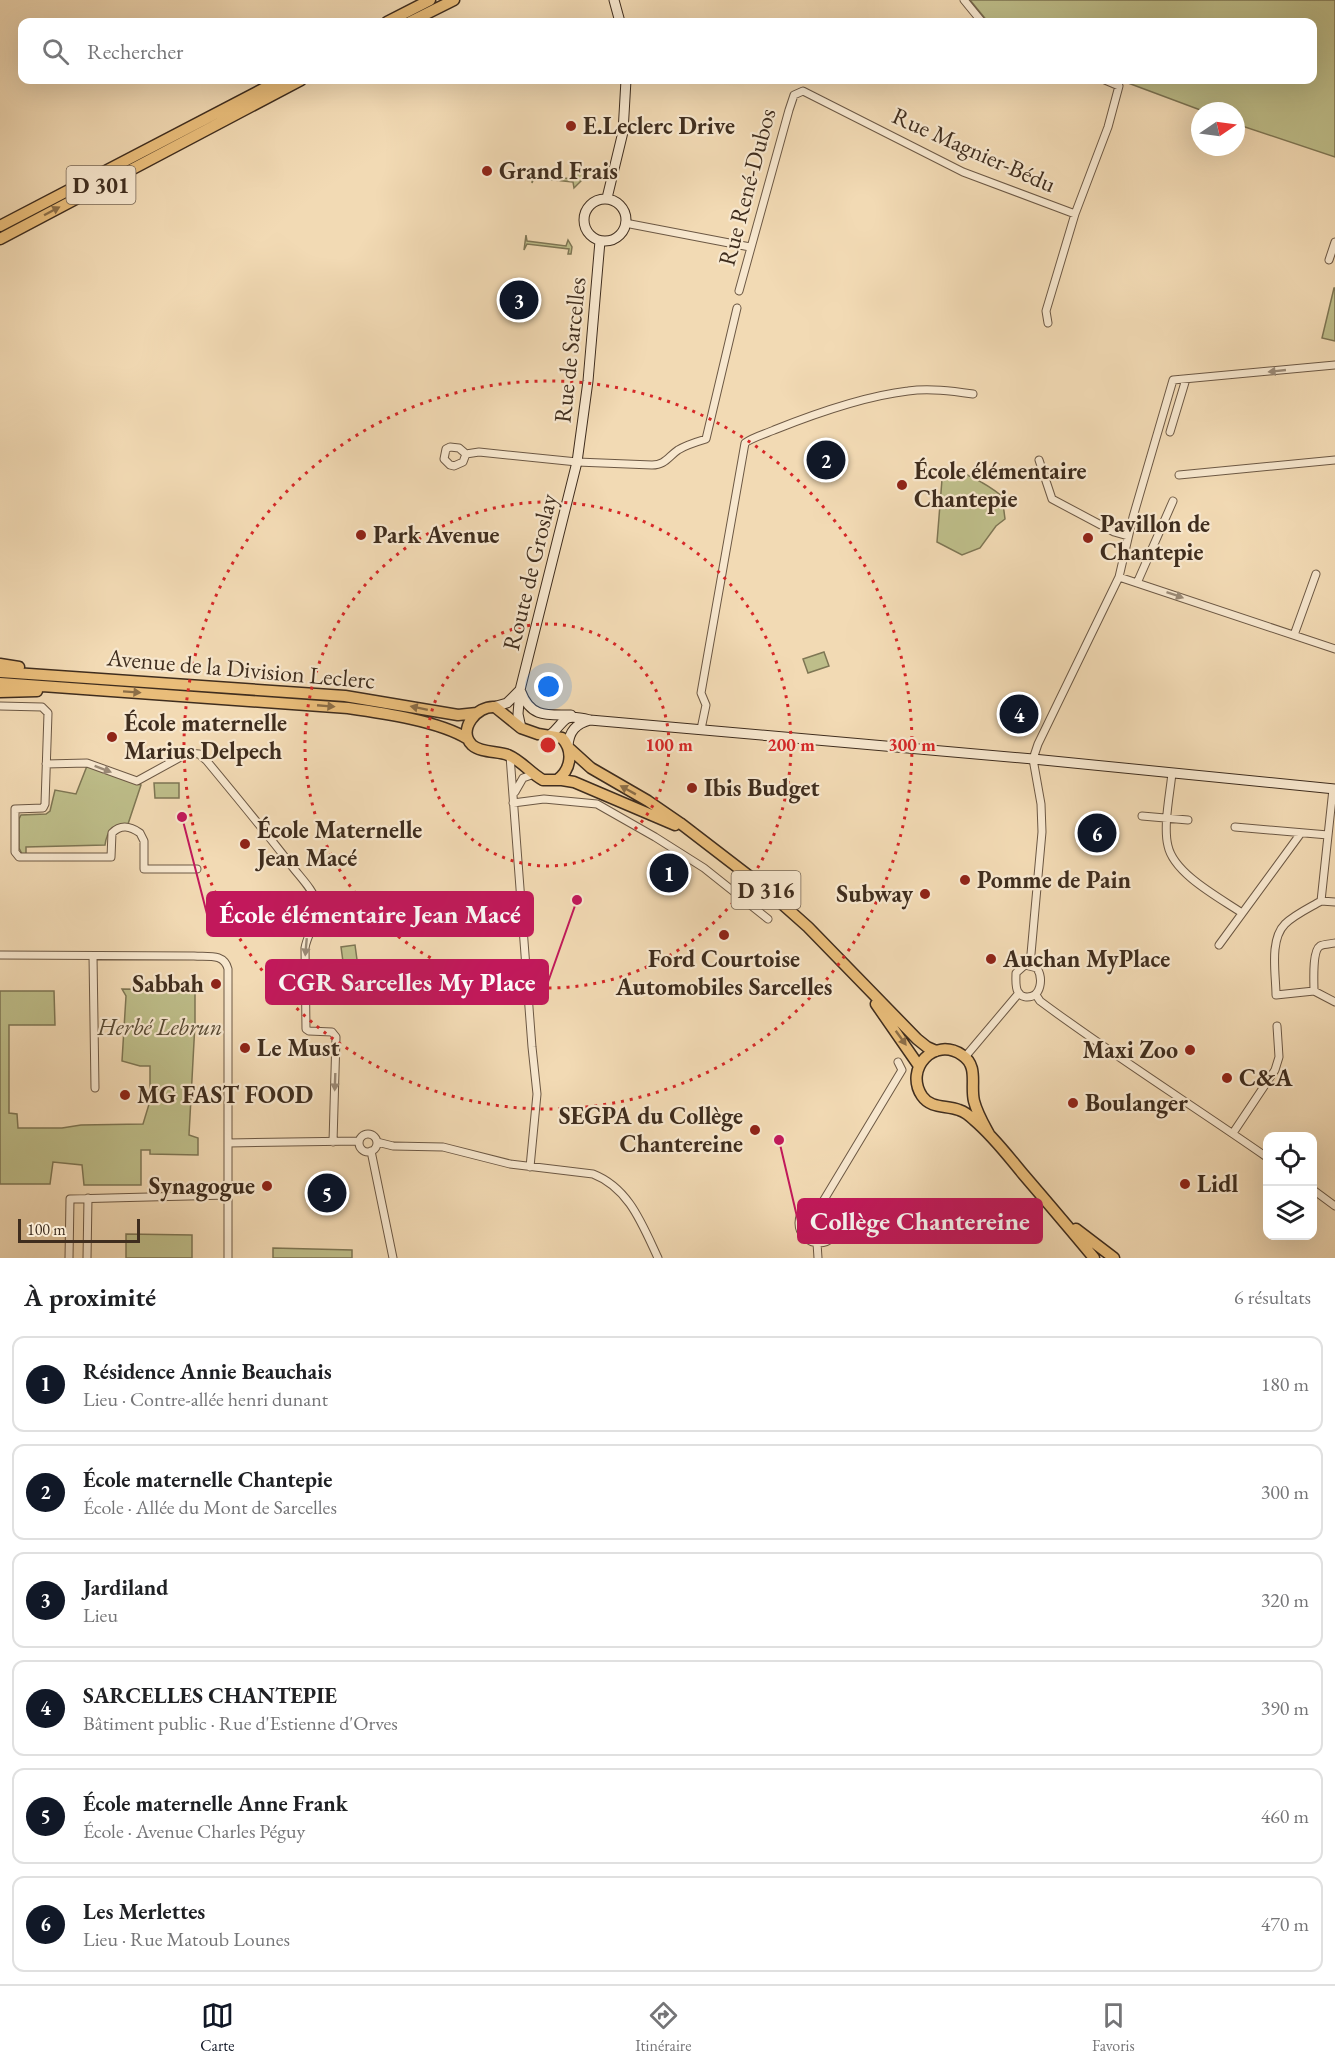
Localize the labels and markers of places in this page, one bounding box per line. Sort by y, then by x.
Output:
place label: E.Leclerc Drive [583,110,735,141]
marker: E.Leclerc Drive [564,119,578,133]
place label: Grand Frais [499,155,618,186]
marker: Grand Frais [480,164,494,178]
pin: 3 [500,278,538,322]
pin: 2 [806,438,846,482]
place label: École élémentaire Chantepie [914,455,1087,514]
marker: École élémentaire Chantepie [895,478,909,492]
place label: Pavillon de Chantepie [1100,508,1210,567]
place label: Park Avenue [373,519,500,550]
marker: Park Avenue [354,528,368,542]
marker: Pavillon de Chantepie [1081,531,1095,545]
pin: 4 [1000,692,1038,736]
place label: École maternelle Marius Delpech [124,707,287,766]
marker: École maternelle Marius Delpech [105,730,119,744]
centre of rings [538,735,558,755]
place label: Ibis Budget [704,772,819,804]
marker: Ibis Budget [685,781,699,795]
pin: 6 [1078,810,1116,856]
place label: École Maternelle Jean Macé [255,814,422,873]
marker: École Maternelle Jean Macé [238,837,252,851]
pin: 1 [650,850,688,896]
place label: Pomme de Pain [977,864,1131,895]
marker: Pomme de Pain [958,873,972,887]
place label: Subway [836,878,913,910]
marker: Subway [918,887,932,901]
callout: École élémentaire Jean Macé [207,892,533,936]
marker: Ford Courtoise Automobiles Sarcelles [717,928,731,942]
place label: Ford Courtoise Automobiles Sarcelles [615,943,832,1002]
place label: Auchan MyPlace [1002,943,1170,975]
marker: Auchan MyPlace [984,952,998,966]
callout: CGR Sarcelles My Place [266,960,548,1004]
place label: Sabbah [132,968,205,999]
marker: Sabbah [209,977,223,991]
place label: Le Must [257,1032,339,1063]
place label: Maxi Zoo [1083,1034,1178,1065]
marker: Le Must [238,1041,252,1055]
marker: Maxi Zoo [1183,1043,1197,1057]
place label: C&A [1239,1062,1293,1093]
marker: C&A [1220,1071,1234,1085]
place label: MG FAST FOOD [137,1079,313,1110]
place label: Boulanger [1085,1087,1188,1119]
marker: MG FAST FOOD [118,1088,132,1102]
marker: Boulanger [1066,1096,1080,1110]
place label: SEGPA du Collège Chantereine [559,1100,743,1159]
marker: SEGPA du Collège Chantereine [748,1123,762,1137]
place label: Lidl [1197,1168,1238,1199]
place label: Synagogue [148,1170,255,1202]
pin: 5 [308,1170,346,1216]
marker: Lidl [1178,1177,1192,1191]
marker: Synagogue [260,1179,274,1193]
callout: Collège Chantereine [798,1199,1042,1243]

